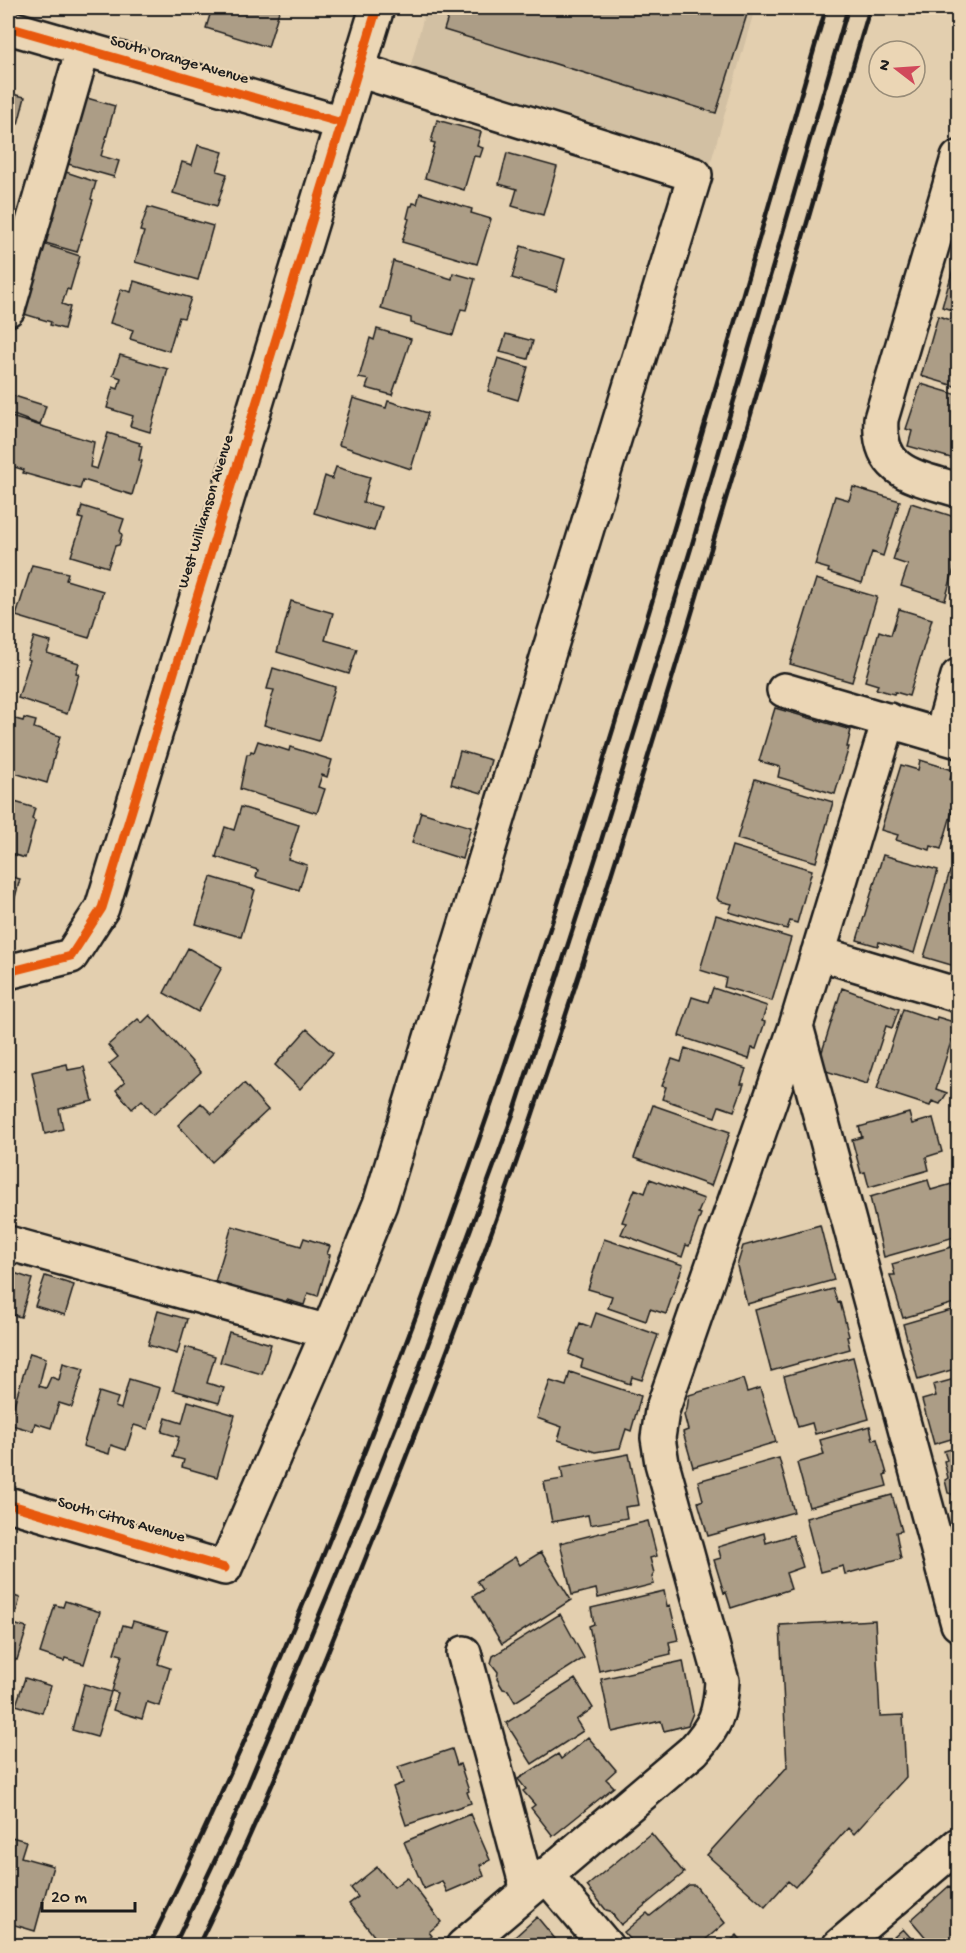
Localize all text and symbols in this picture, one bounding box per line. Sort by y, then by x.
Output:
street label: South Orange Avenue [108,32,251,90]
north arrow [867,39,927,99]
text: N [875,57,897,73]
street label: West Williamson Avenue [175,432,240,591]
street label: South Citrus Avenue [55,1494,188,1548]
scale bar [42,1875,135,1913]
text: 20 m [51,1888,87,1909]

